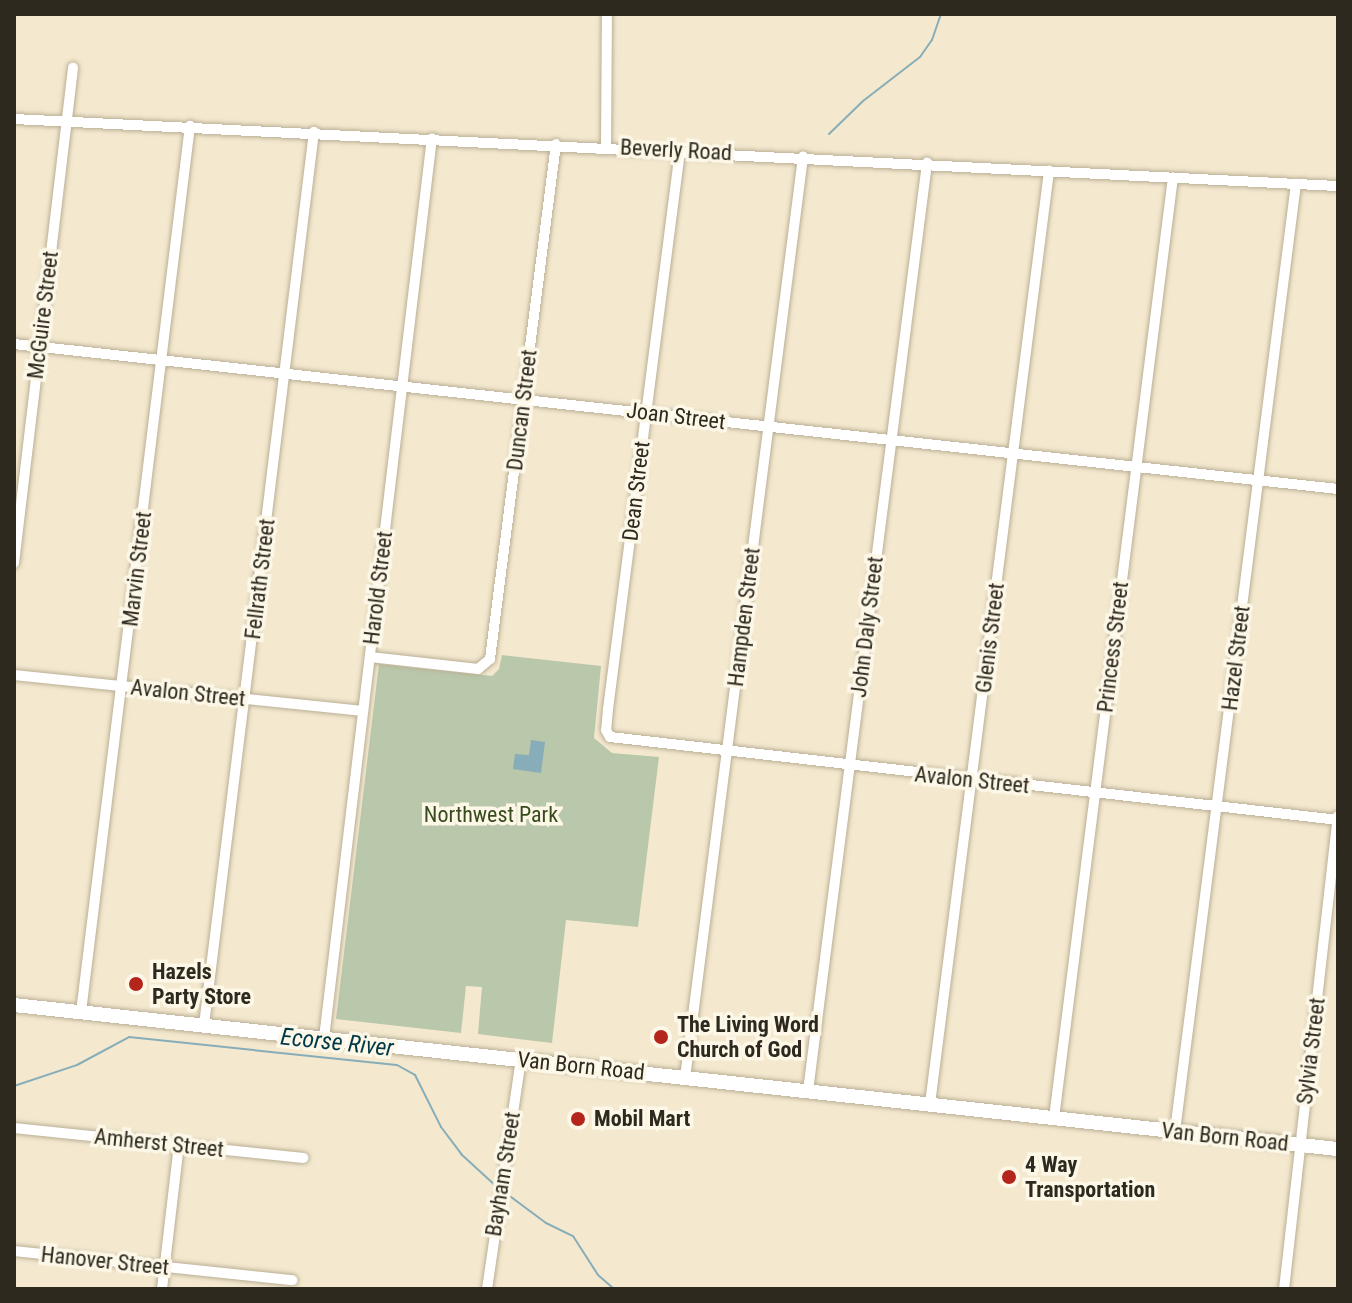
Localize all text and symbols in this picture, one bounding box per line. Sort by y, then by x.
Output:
street label: Beverly Road [619,134,733,166]
street label: McGuire Street [22,249,64,381]
street label: Duncan Street [501,348,543,472]
street label: Joan Street [625,397,727,435]
street label: Dean Street [617,439,655,543]
street label: Marvin Street [117,510,157,628]
street label: Fellrath Street [240,517,280,641]
street label: Harold Street [358,530,398,646]
street label: Hampden Street [722,546,766,688]
street label: John Daly Street [845,555,889,699]
street label: Princess Street [1092,580,1134,714]
street label: Glenis Street [970,581,1010,695]
street label: Hazel Street [1216,604,1256,712]
street label: Avalon Street [129,674,247,712]
street label: Avalon Street [913,761,1031,799]
park label: Northwest Park [424,802,558,828]
place label: Hazels Party Store [152,958,251,1010]
marker: Hazels Party Store [127,975,145,993]
street label: Sylvia Street [1291,996,1331,1106]
place label: The Living Word Church of God [677,1011,819,1062]
water label: Ecorse River [279,1023,395,1063]
marker: The Living Word Church of God [652,1028,670,1046]
street label: Van Born Road [516,1046,646,1086]
place label: Mobil Mart [594,1106,690,1132]
street label: Bayham Street [480,1110,526,1238]
marker: Mobil Mart [569,1110,587,1128]
street label: Van Born Road [1160,1117,1290,1157]
street label: Amherst Street [93,1123,225,1163]
place label: 4 Way Transportation [1025,1151,1155,1202]
marker: 4 Way Transportation [1000,1168,1018,1186]
street label: Hanover Street [40,1241,170,1281]

